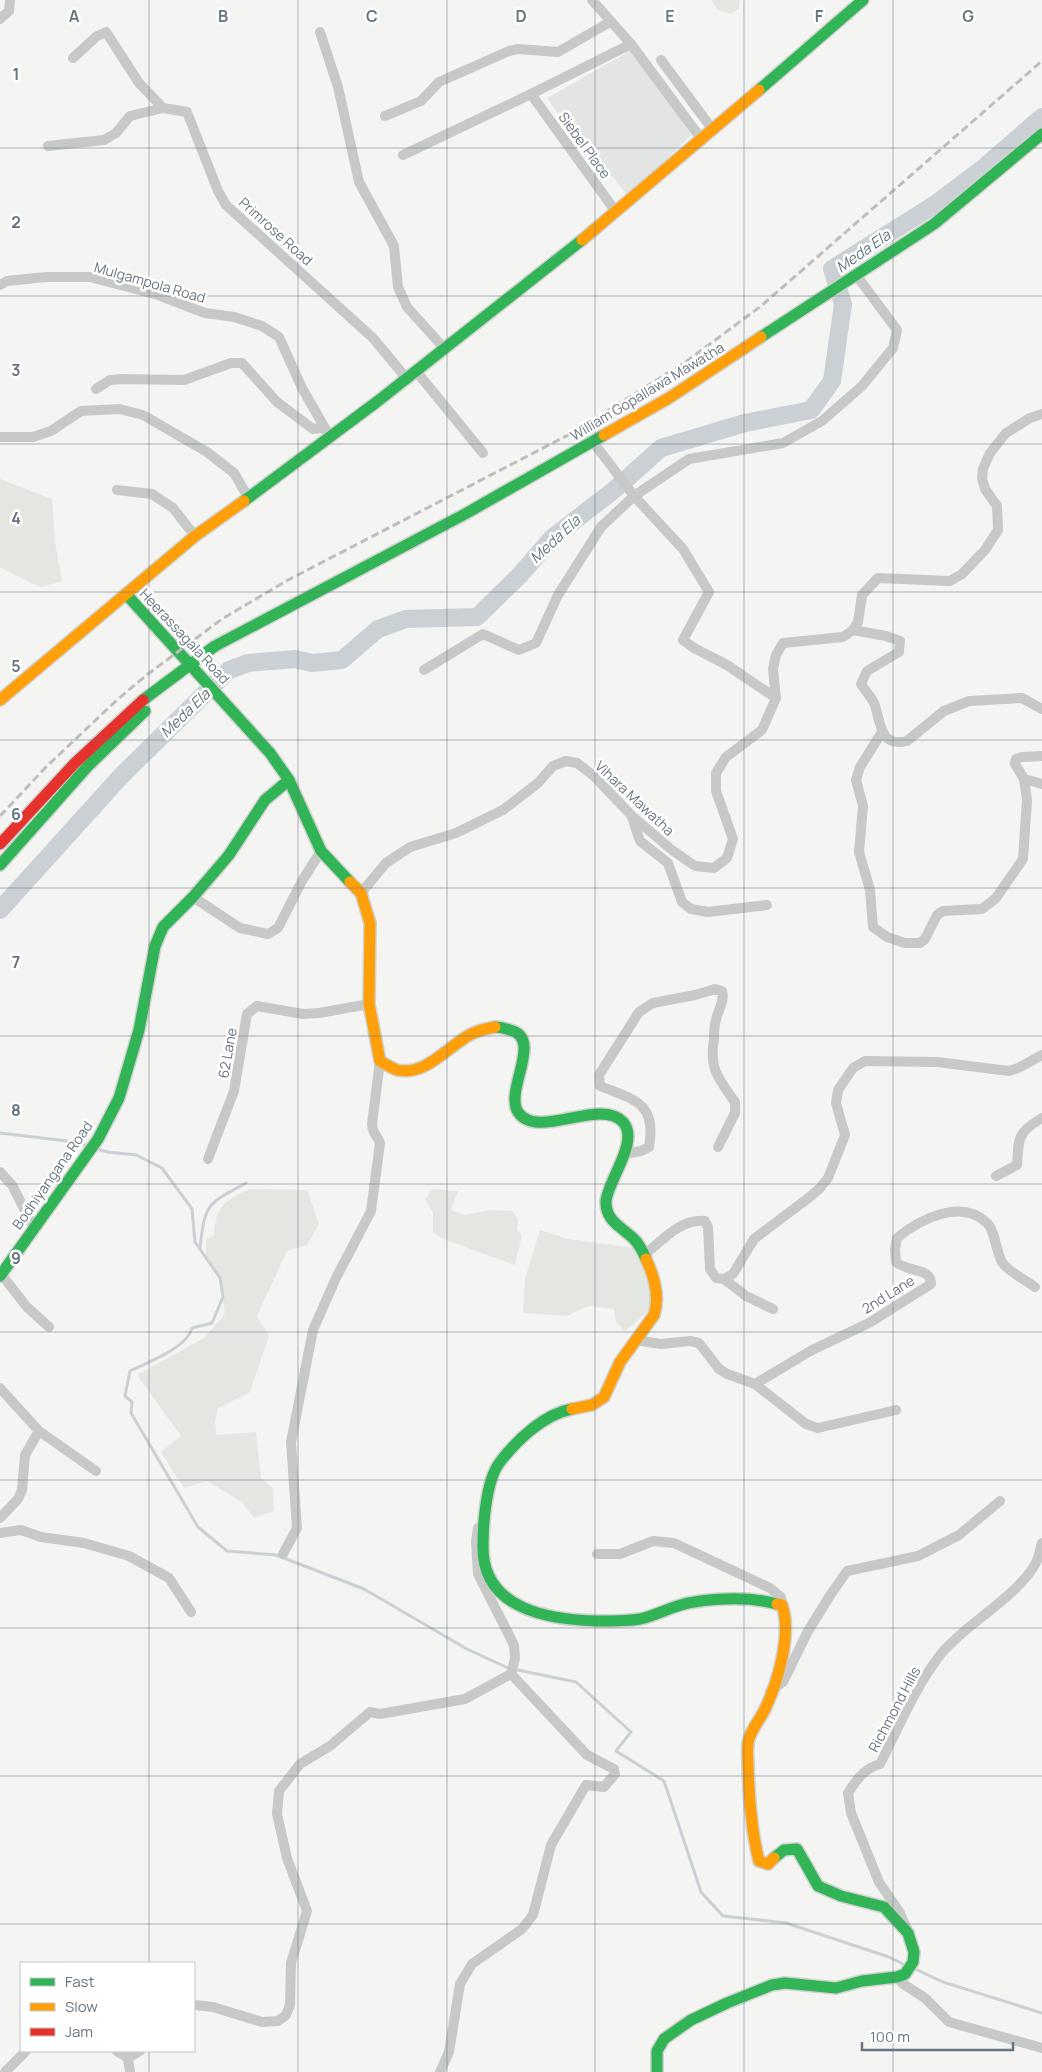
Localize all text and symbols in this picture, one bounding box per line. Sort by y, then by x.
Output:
text: A [69,5,80,27]
text: B [218,5,228,27]
text: C [366,5,378,27]
text: D [515,5,527,27]
text: E [665,5,675,27]
text: F [815,5,824,27]
text: G [962,5,974,27]
text: 1 [12,63,20,85]
street label: Siebel Place [554,108,616,182]
street label: Primrose Road [235,193,317,269]
text: 2 [11,211,21,233]
water label: Meda Ela [832,224,895,277]
street label: Mulgampola Road [92,257,208,307]
street label: William Gopallawa Mawatha [566,337,728,445]
text: 3 [11,359,21,381]
text: 4 [11,507,21,529]
water label: Meda Ela [525,510,585,568]
street label: Heerassagala Road [136,584,234,688]
text: 5 [11,655,21,677]
water label: Meda Ela [155,683,215,742]
street label: Vihara Mawatha [591,756,679,840]
text: 6 [11,803,21,825]
text: 7 [12,951,20,973]
street label: 62 Lane [213,1026,241,1080]
text: 8 [11,1099,21,1121]
street label: Bodhiyangana Road [7,1117,97,1233]
text: 9 [11,1247,21,1269]
street label: 2nd Lane [858,1270,918,1318]
street label: Richmond Hills [863,1663,925,1755]
legend [20,1962,195,2052]
text: Fast [65,1971,94,1992]
text: Slow [65,1996,98,2017]
scale bar [862,2020,1013,2052]
text: Jam [65,2021,93,2042]
text: 100 m [870,2026,910,2047]

